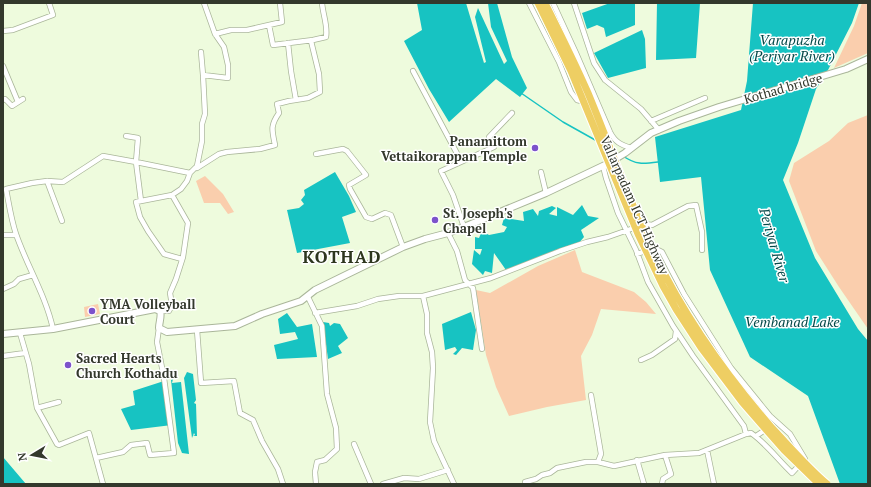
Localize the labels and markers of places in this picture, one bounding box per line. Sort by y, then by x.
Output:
place label: Panamittom Vettaikorappan Temple [381,132,527,165]
marker: Panamittom Vettaikorappan Temple [530,143,540,153]
place label: St. Joseph's Chapel [443,204,513,237]
marker: St. Joseph's Chapel [430,215,440,225]
place label: YMA Volleyball Court [100,295,196,328]
marker: YMA Volleyball Court [87,306,97,316]
place label: Sacred Hearts Church Kothadu [76,349,178,382]
marker: Sacred Hearts Church Kothadu [63,360,73,370]

